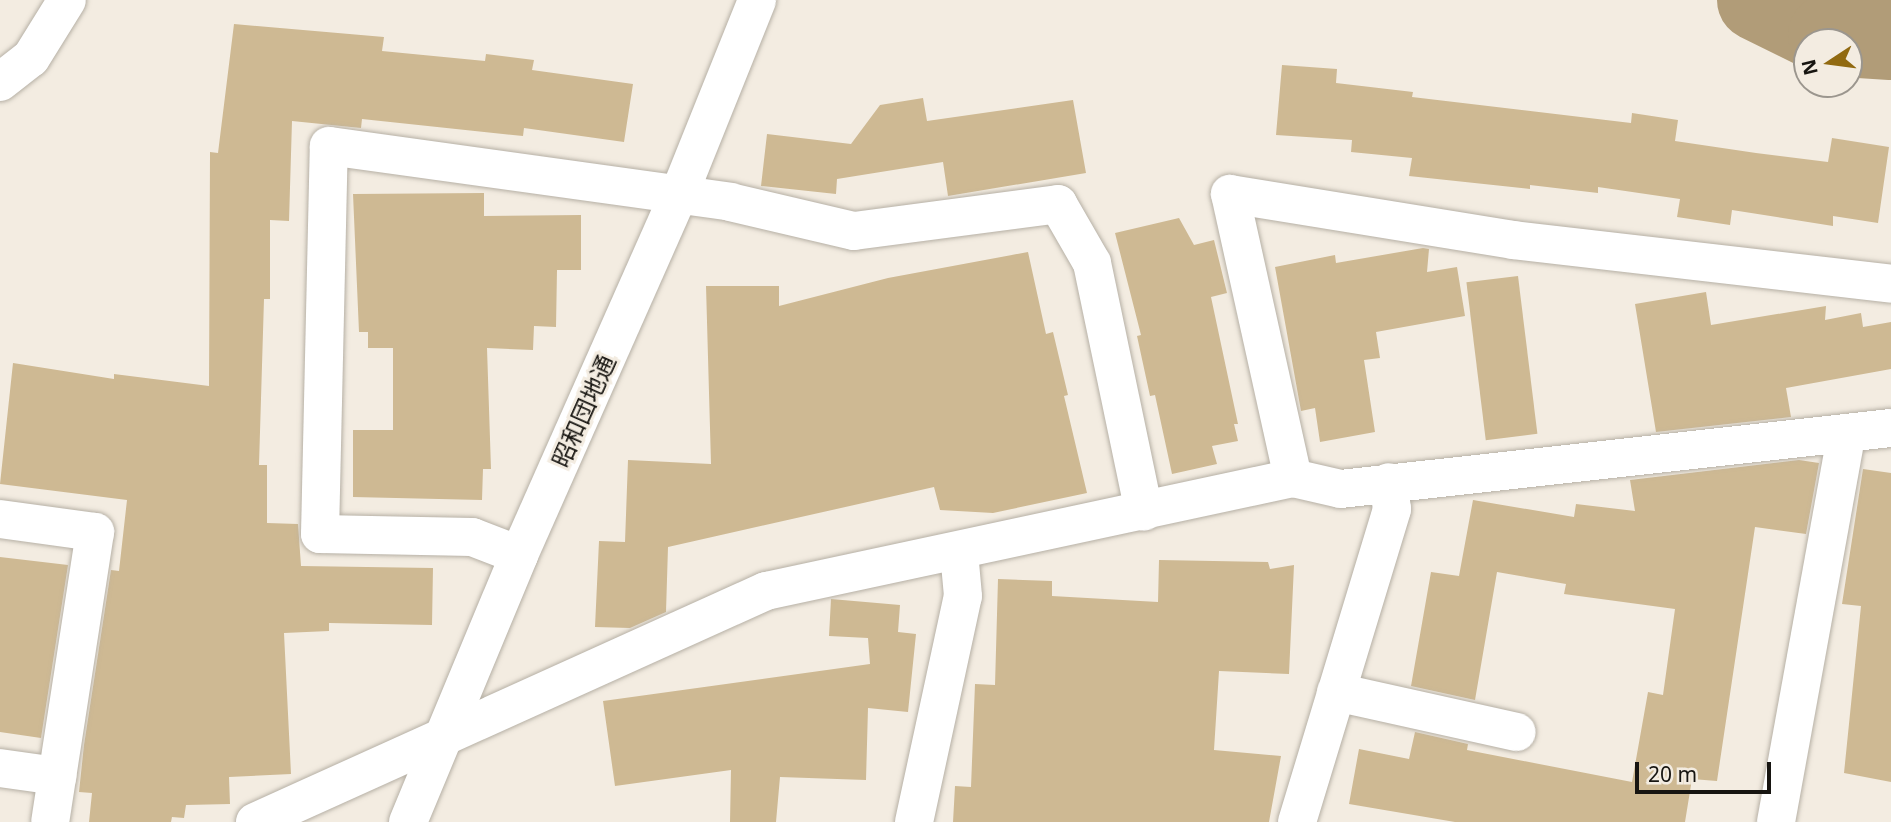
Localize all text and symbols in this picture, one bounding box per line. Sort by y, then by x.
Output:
north arrow [1793,28,1863,98]
text: N [1795,57,1824,78]
street label: 昭和団地通 [545,350,621,472]
scale bar [1639,748,1776,792]
text: 20 m [1648,760,1697,788]

